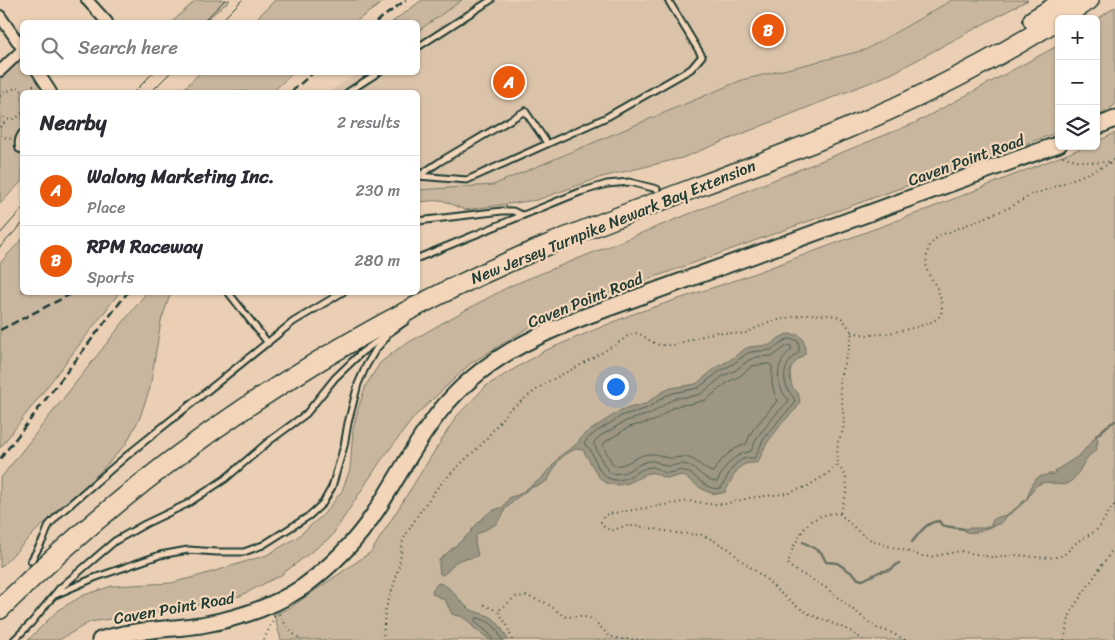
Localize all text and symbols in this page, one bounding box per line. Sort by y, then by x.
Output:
pin: B [752,11,784,49]
map controls [1055,15,1100,150]
button: + [1055,15,1100,60]
search box [20,20,420,75]
text: Search here [78,31,178,64]
icon: search [38,34,66,62]
button: − [1055,60,1100,105]
pin: A [493,63,525,101]
text: Nearby [40,104,106,142]
button: layers [1055,105,1100,150]
text: 2 results [337,108,400,137]
street label: Caven Point Road [904,125,1030,195]
street label: New Jersey Turnpike Newark Bay Extension [466,151,760,293]
text: Walong Marketing Inc. [87,160,274,193]
text: A [51,176,61,205]
text: 230 m [355,176,400,205]
text: Place [87,193,126,222]
text: RPM Raceway [87,230,203,263]
text: B [51,246,61,275]
text: 280 m [355,246,400,275]
text: Sports [87,263,134,292]
street label: Caven Point Road [523,263,649,336]
your location [603,374,629,400]
street label: Caven Point Road [111,583,238,633]

